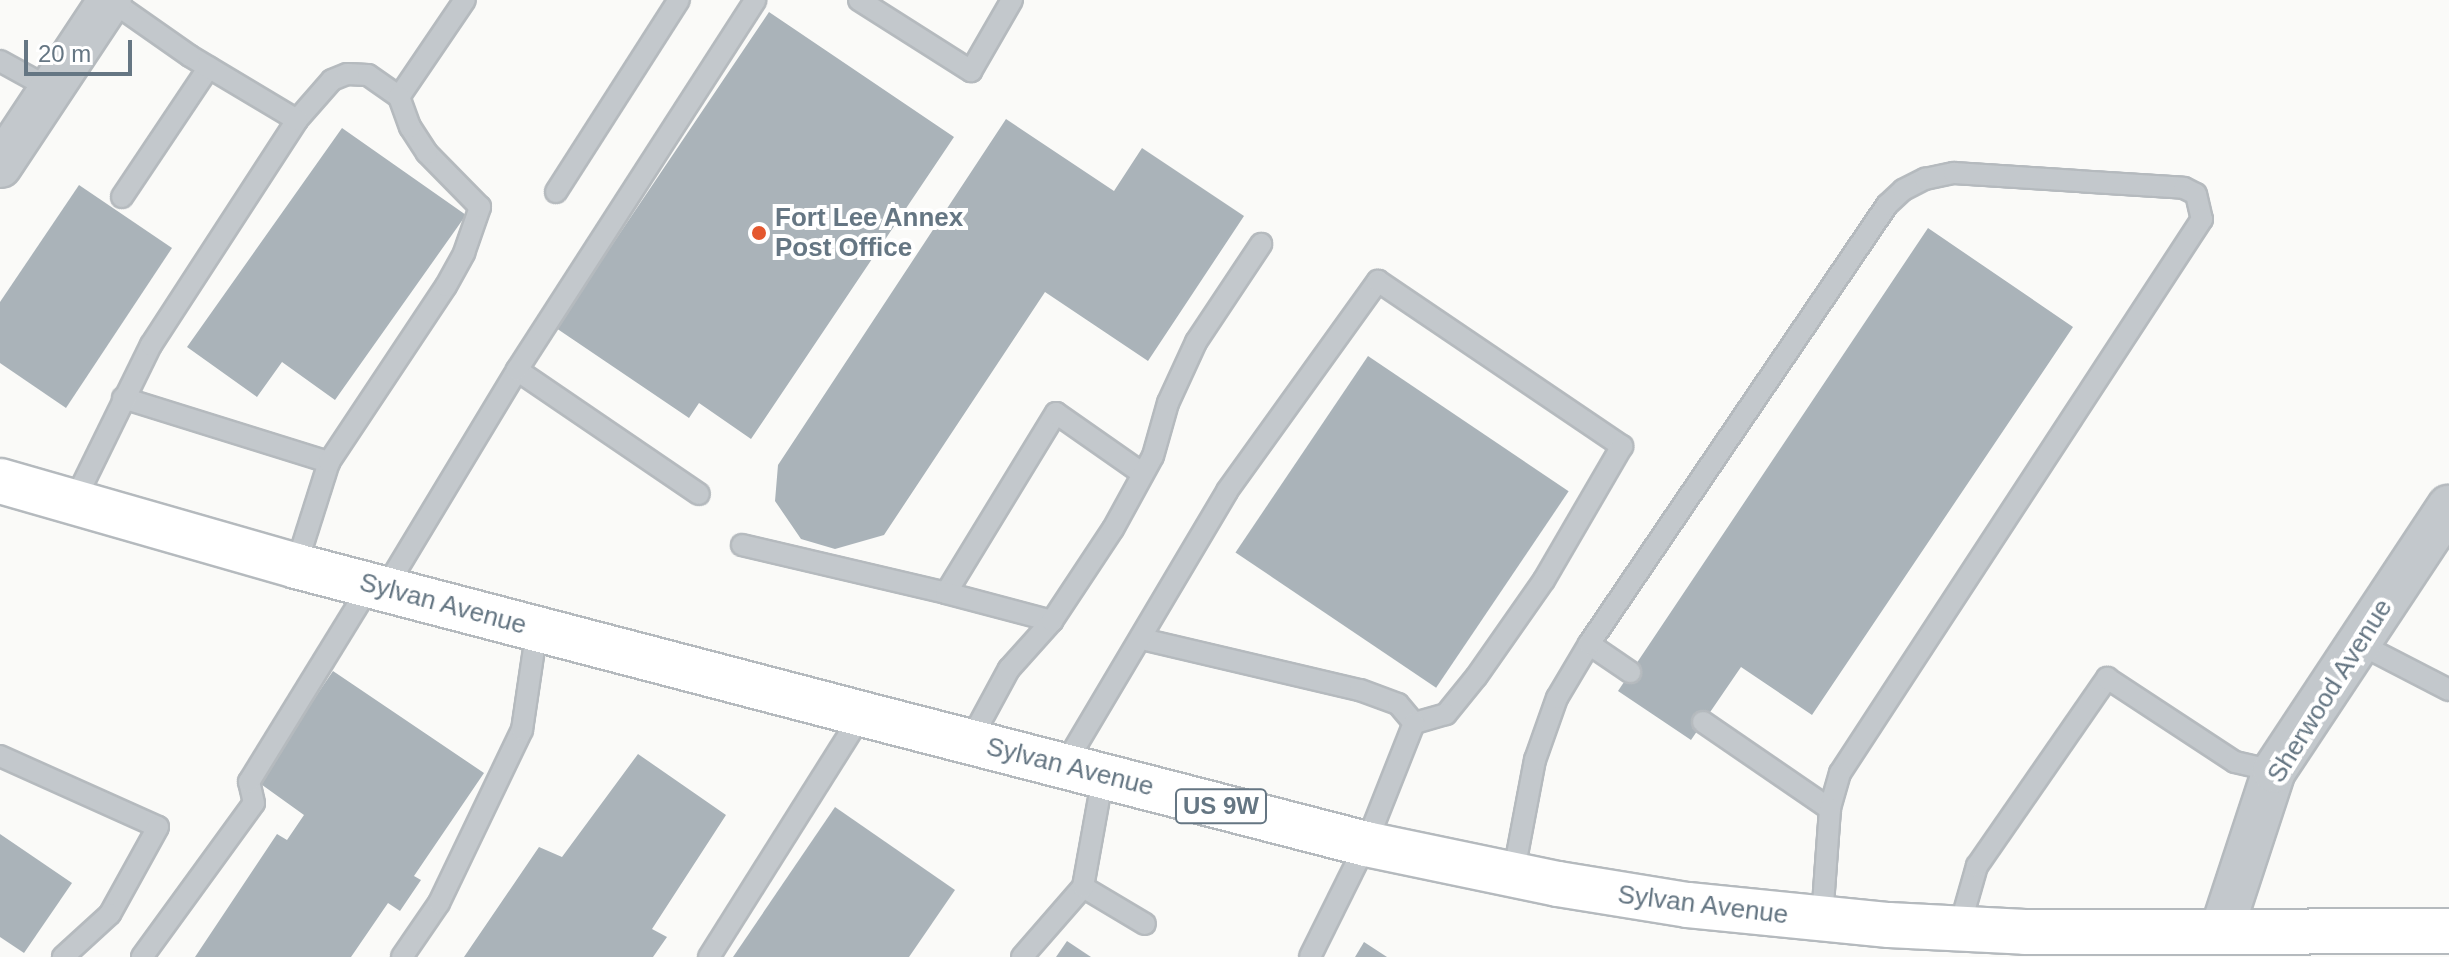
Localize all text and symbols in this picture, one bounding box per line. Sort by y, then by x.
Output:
scale bar [28,24,136,74]
text: 20 m [38,40,91,67]
place label: Fort Lee Annex Post Office [775,202,964,264]
marker: Fort Lee Annex Post Office [750,224,768,242]
street label: Sylvan Avenue [355,567,531,641]
street label: Sherwood Avenue [2261,593,2399,789]
street label: Sylvan Avenue [982,731,1158,803]
road number: US 9W [1173,786,1269,826]
street label: Sylvan Avenue [1615,879,1791,931]

